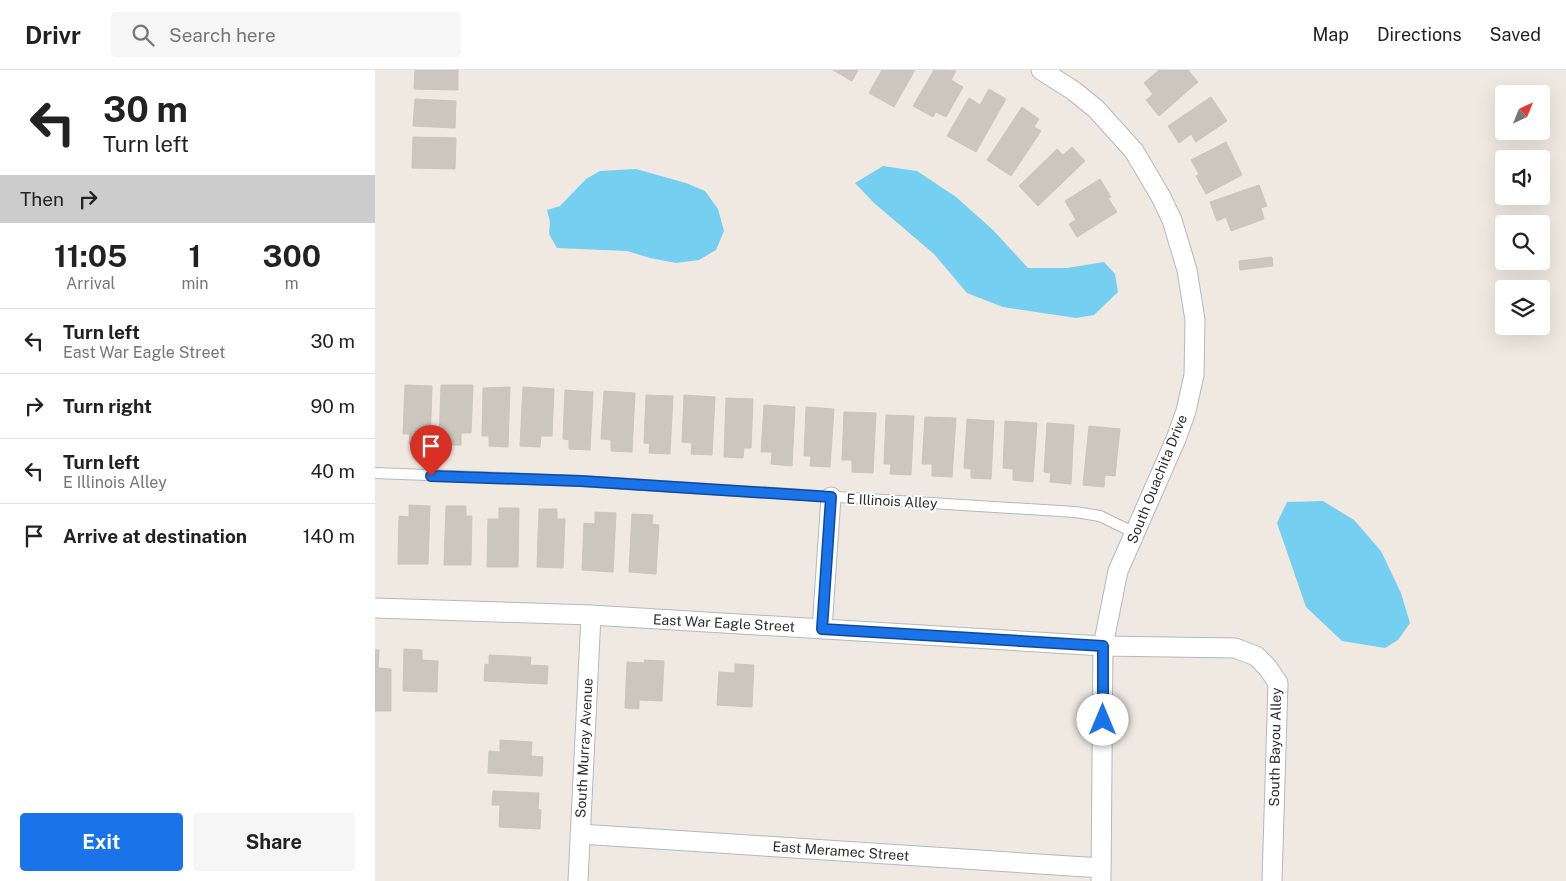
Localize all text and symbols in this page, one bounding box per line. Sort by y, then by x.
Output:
search box [111,12,461,57]
text: Drivr [25,21,81,49]
icon: search [129,21,157,49]
text: Search here [169,24,276,46]
text: Map [1312,24,1349,45]
text: Directions [1377,24,1462,45]
text: Saved [1490,24,1541,45]
north arrow [1495,85,1550,140]
map controls [1495,85,1550,335]
text: 30 m [103,89,188,130]
icon: left [20,90,85,155]
text: Turn left [103,131,189,157]
button: sound [1495,150,1550,205]
icon: right [74,185,102,213]
text: Then [20,188,64,210]
button: search [1495,215,1550,270]
text: 11:05 [54,238,127,274]
text: 1 [189,238,201,274]
text: 300 [263,238,321,274]
text: Arrival [66,274,115,293]
text: min [181,274,209,293]
text: m [285,274,299,293]
button: layers [1495,280,1550,335]
text: Turn left [63,321,140,343]
icon: left [20,327,48,355]
text: 30 m [310,330,355,352]
text: East War Eagle Street [63,343,225,362]
icon: right [20,392,48,420]
text: Turn right [63,395,152,417]
text: 90 m [311,395,355,417]
street label: South Ouachita Drive [1124,412,1190,546]
pin [410,425,452,476]
icon: arrive [417,432,445,460]
text: Turn left [63,451,140,473]
icon: left [20,457,48,485]
text: 40 m [310,460,355,482]
text: E Illinois Alley [63,473,167,492]
street label: E Illinois Alley [846,491,938,511]
icon: arrive [20,522,48,550]
text: Arrive at destination [63,525,247,547]
text: 140 m [303,525,355,547]
street label: East War Eagle Street [653,611,795,635]
street label: South Murray Avenue [572,678,596,818]
street label: South Bayou Alley [1266,687,1284,807]
position arrow [1076,693,1128,745]
button: Exit [20,813,183,871]
button: Share [193,813,355,871]
street label: East Meramec Street [772,838,910,864]

